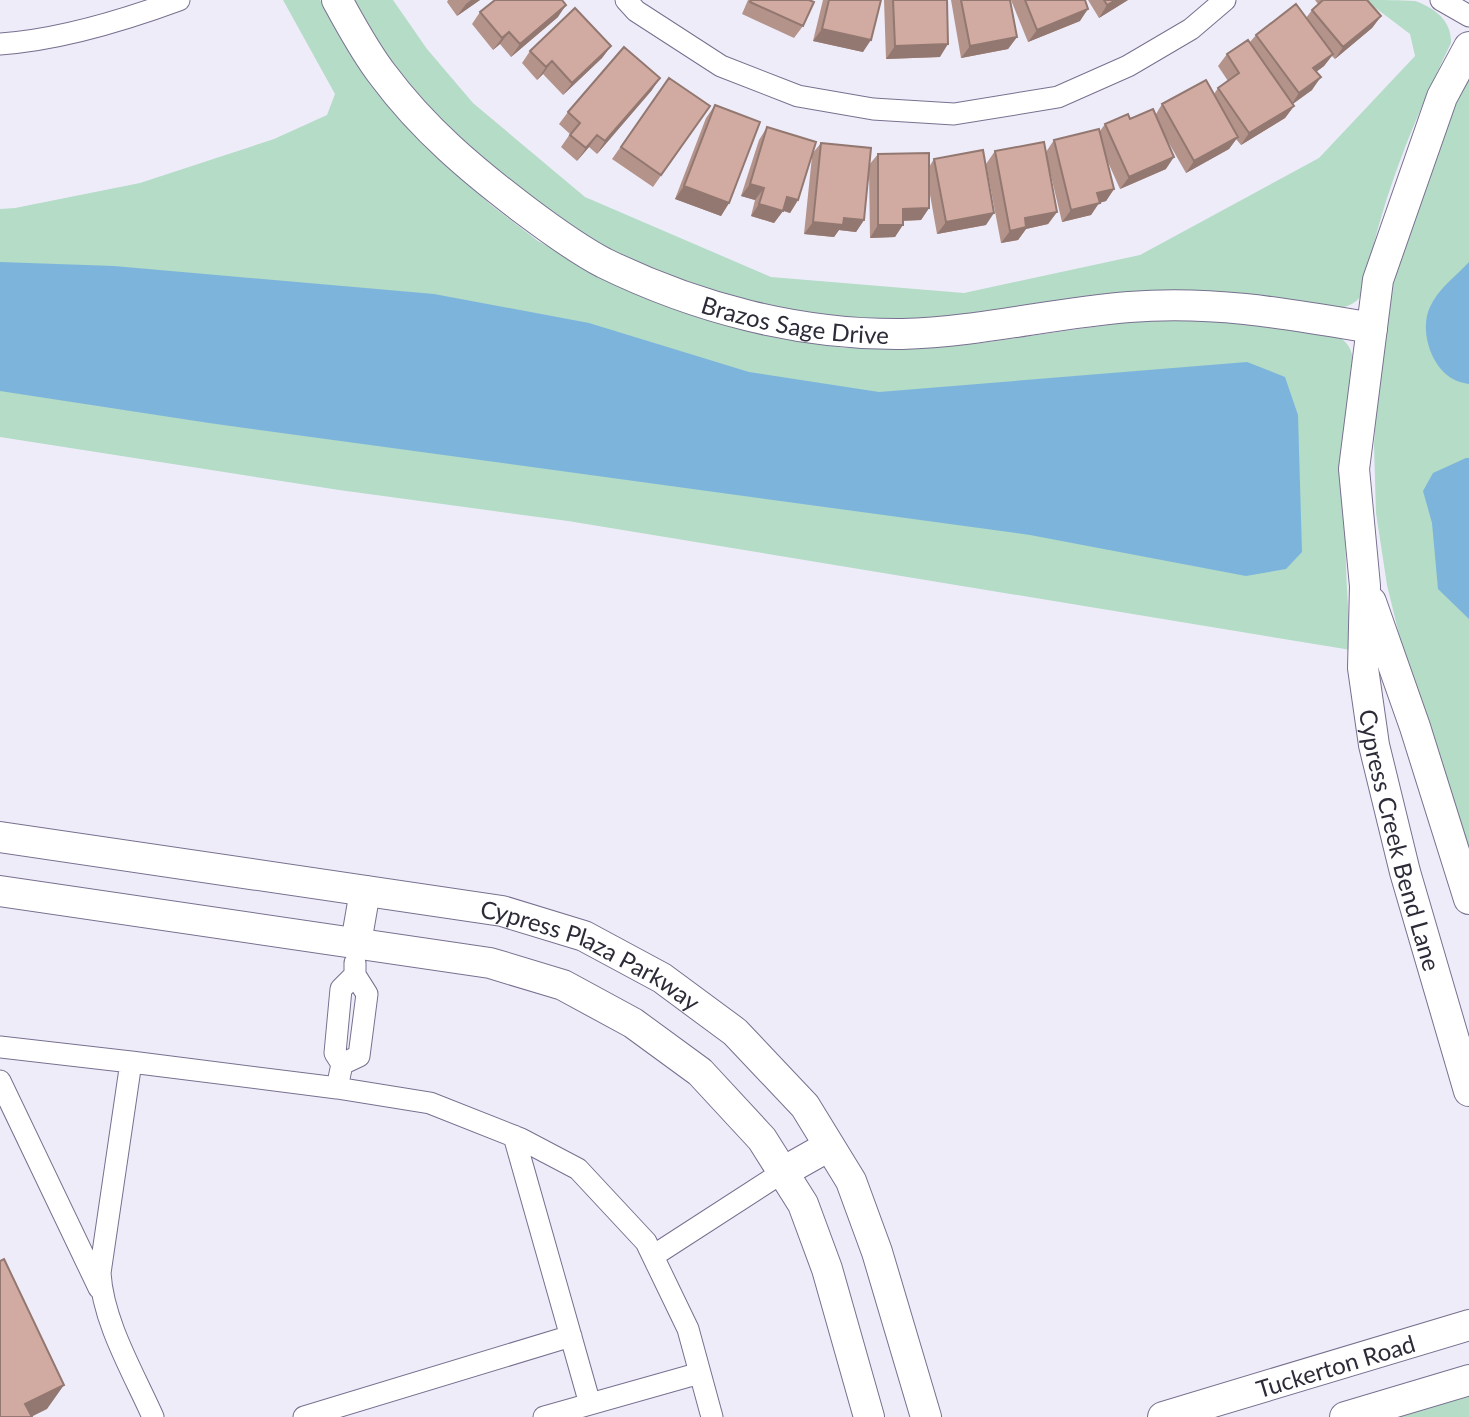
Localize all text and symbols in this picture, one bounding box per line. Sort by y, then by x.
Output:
street label: Brazos Sage Drive [698,289,889,349]
street label: Cypress Creek Bend Lane [1355,707,1448,974]
street label: Cypress Plaza Parkway [479,894,707,1016]
street label: Tuckerton Road [1252,1328,1418,1403]

